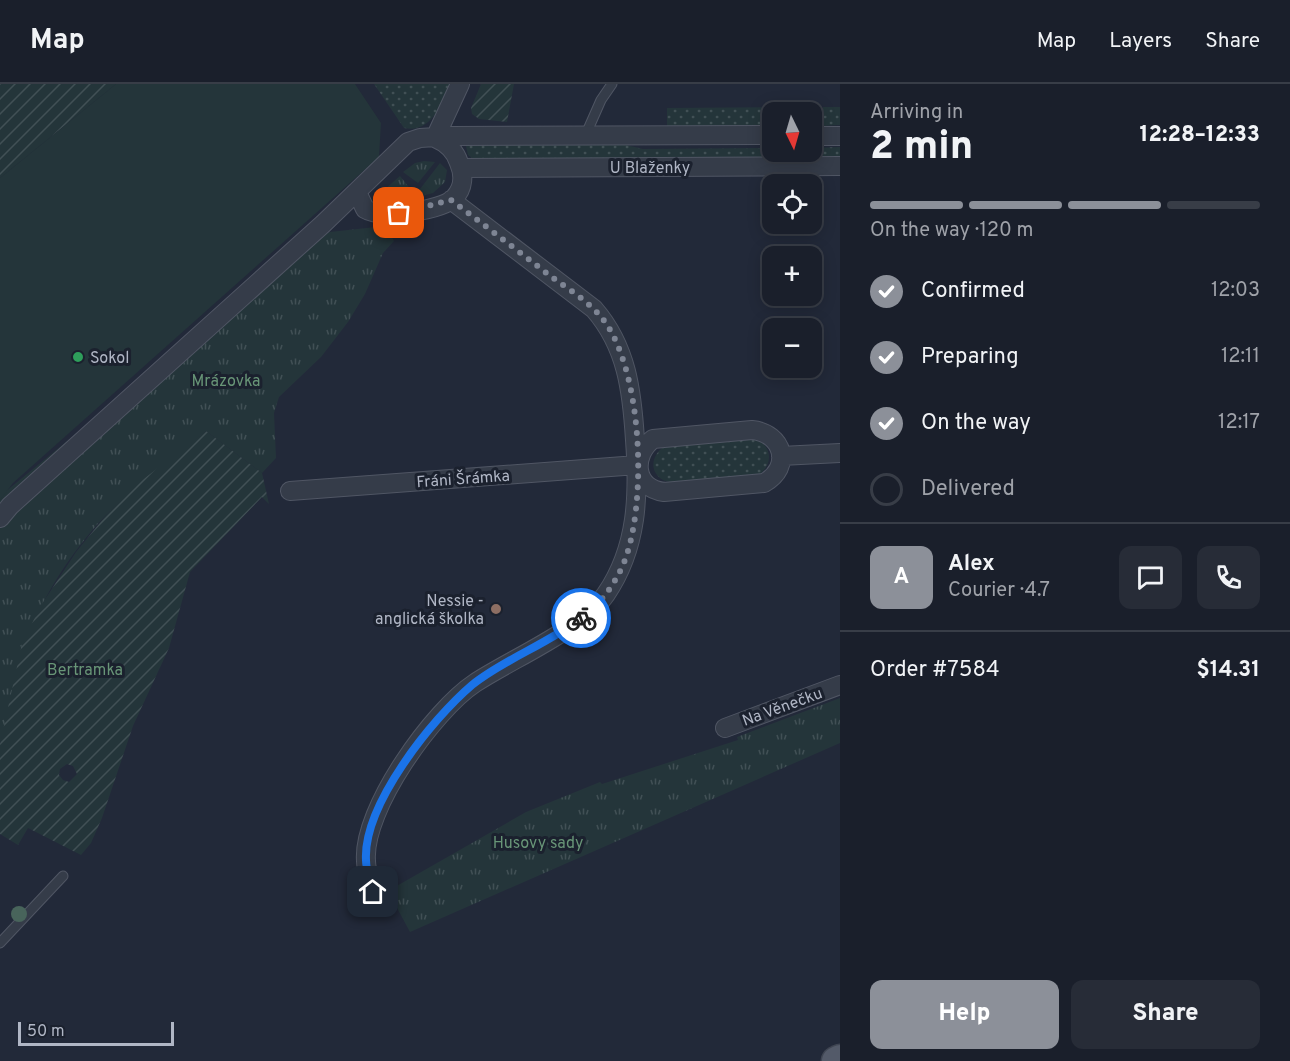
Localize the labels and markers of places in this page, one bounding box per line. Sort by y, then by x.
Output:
pin [373,187,424,238]
place label: Sokol [90,349,129,369]
marker: Sokol [71,350,85,364]
place label: Nessie - anglická školka [375,592,484,630]
marker: Nessie - anglická školka [489,602,503,616]
pin [347,866,398,917]

